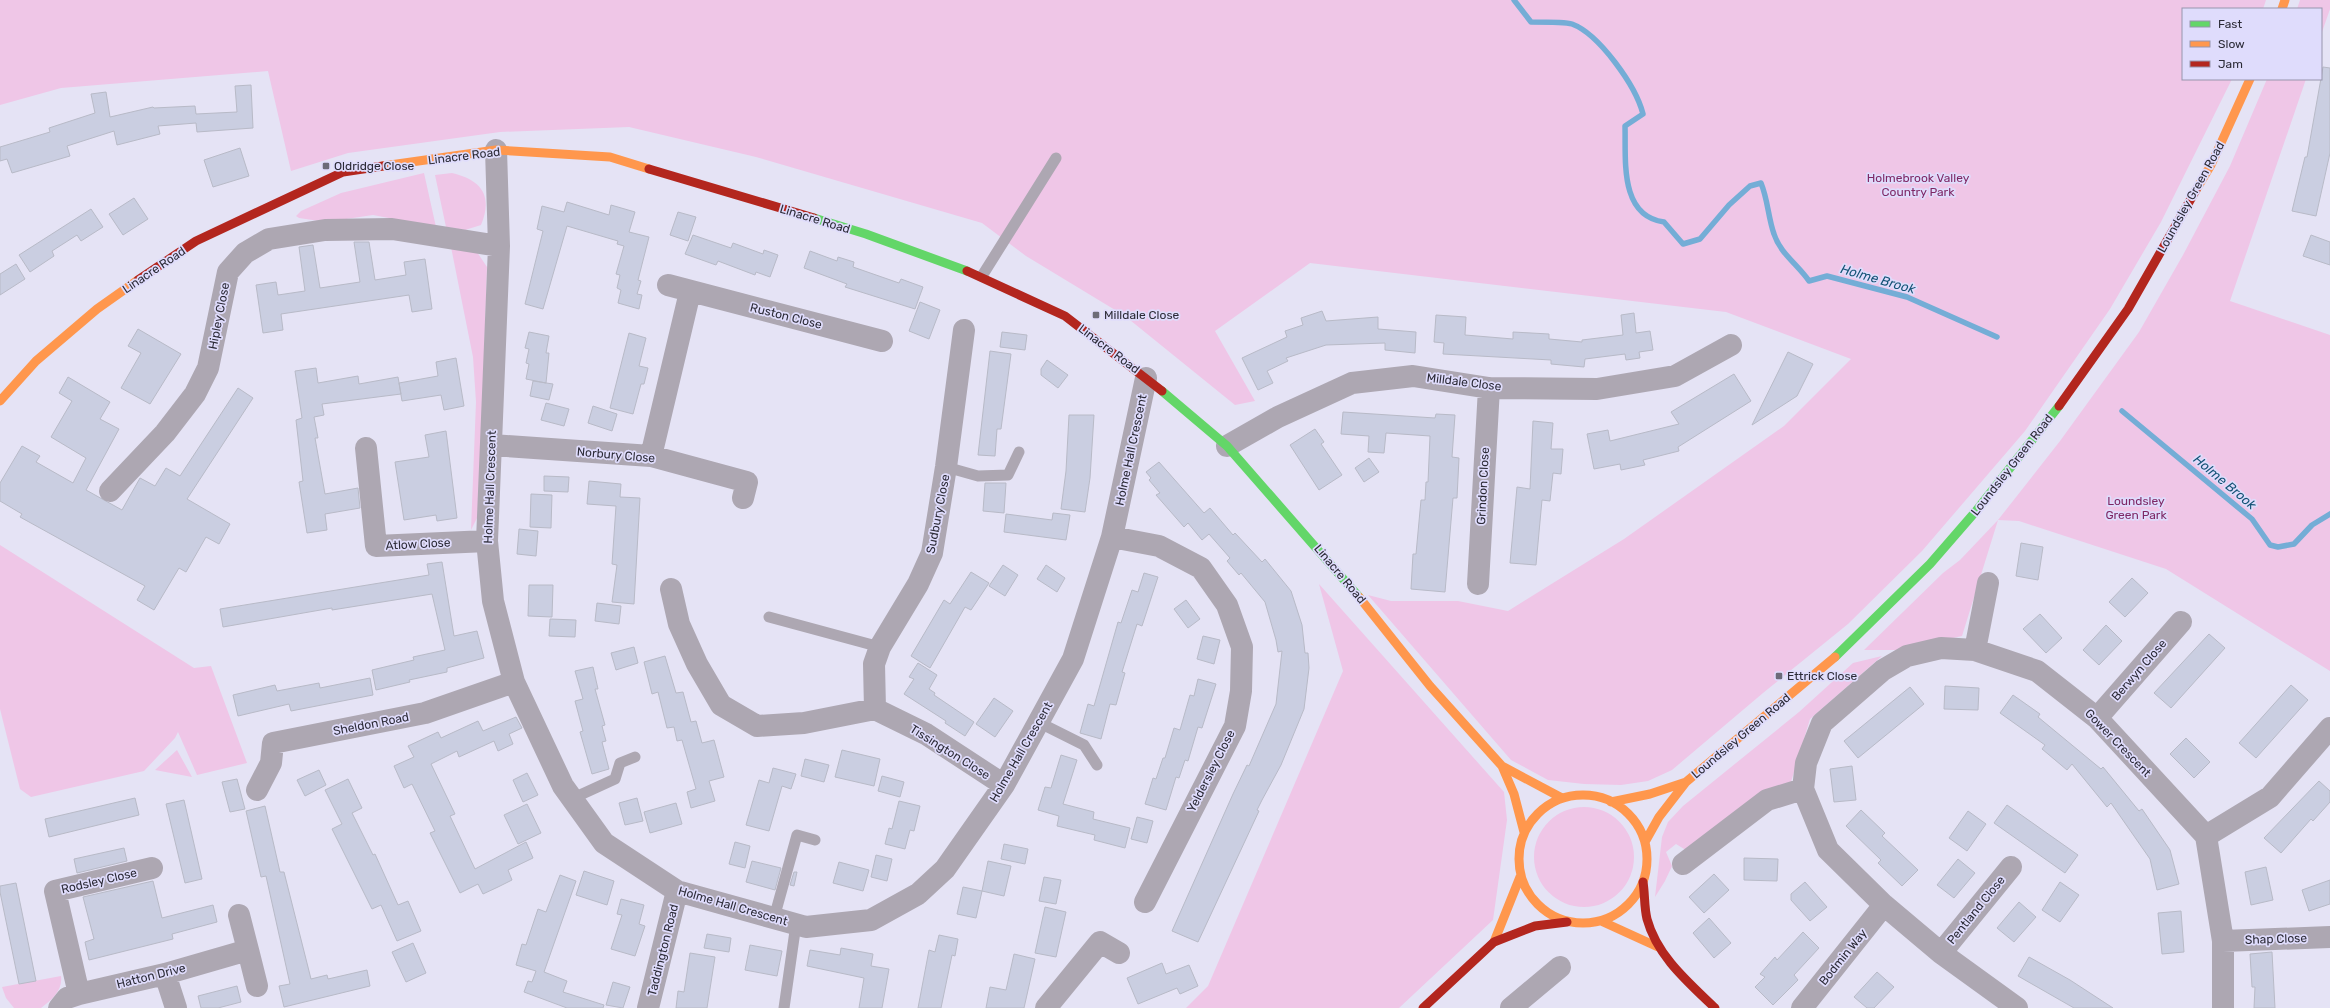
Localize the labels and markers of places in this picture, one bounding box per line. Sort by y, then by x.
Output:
place label: Oldridge Close [334,159,415,173]
marker: Oldridge Close [321,161,331,171]
place label: Milldale Close [1104,308,1180,322]
marker: Milldale Close [1091,310,1101,320]
place label: Ettrick Close [1787,669,1858,683]
marker: Ettrick Close [1774,671,1784,681]

